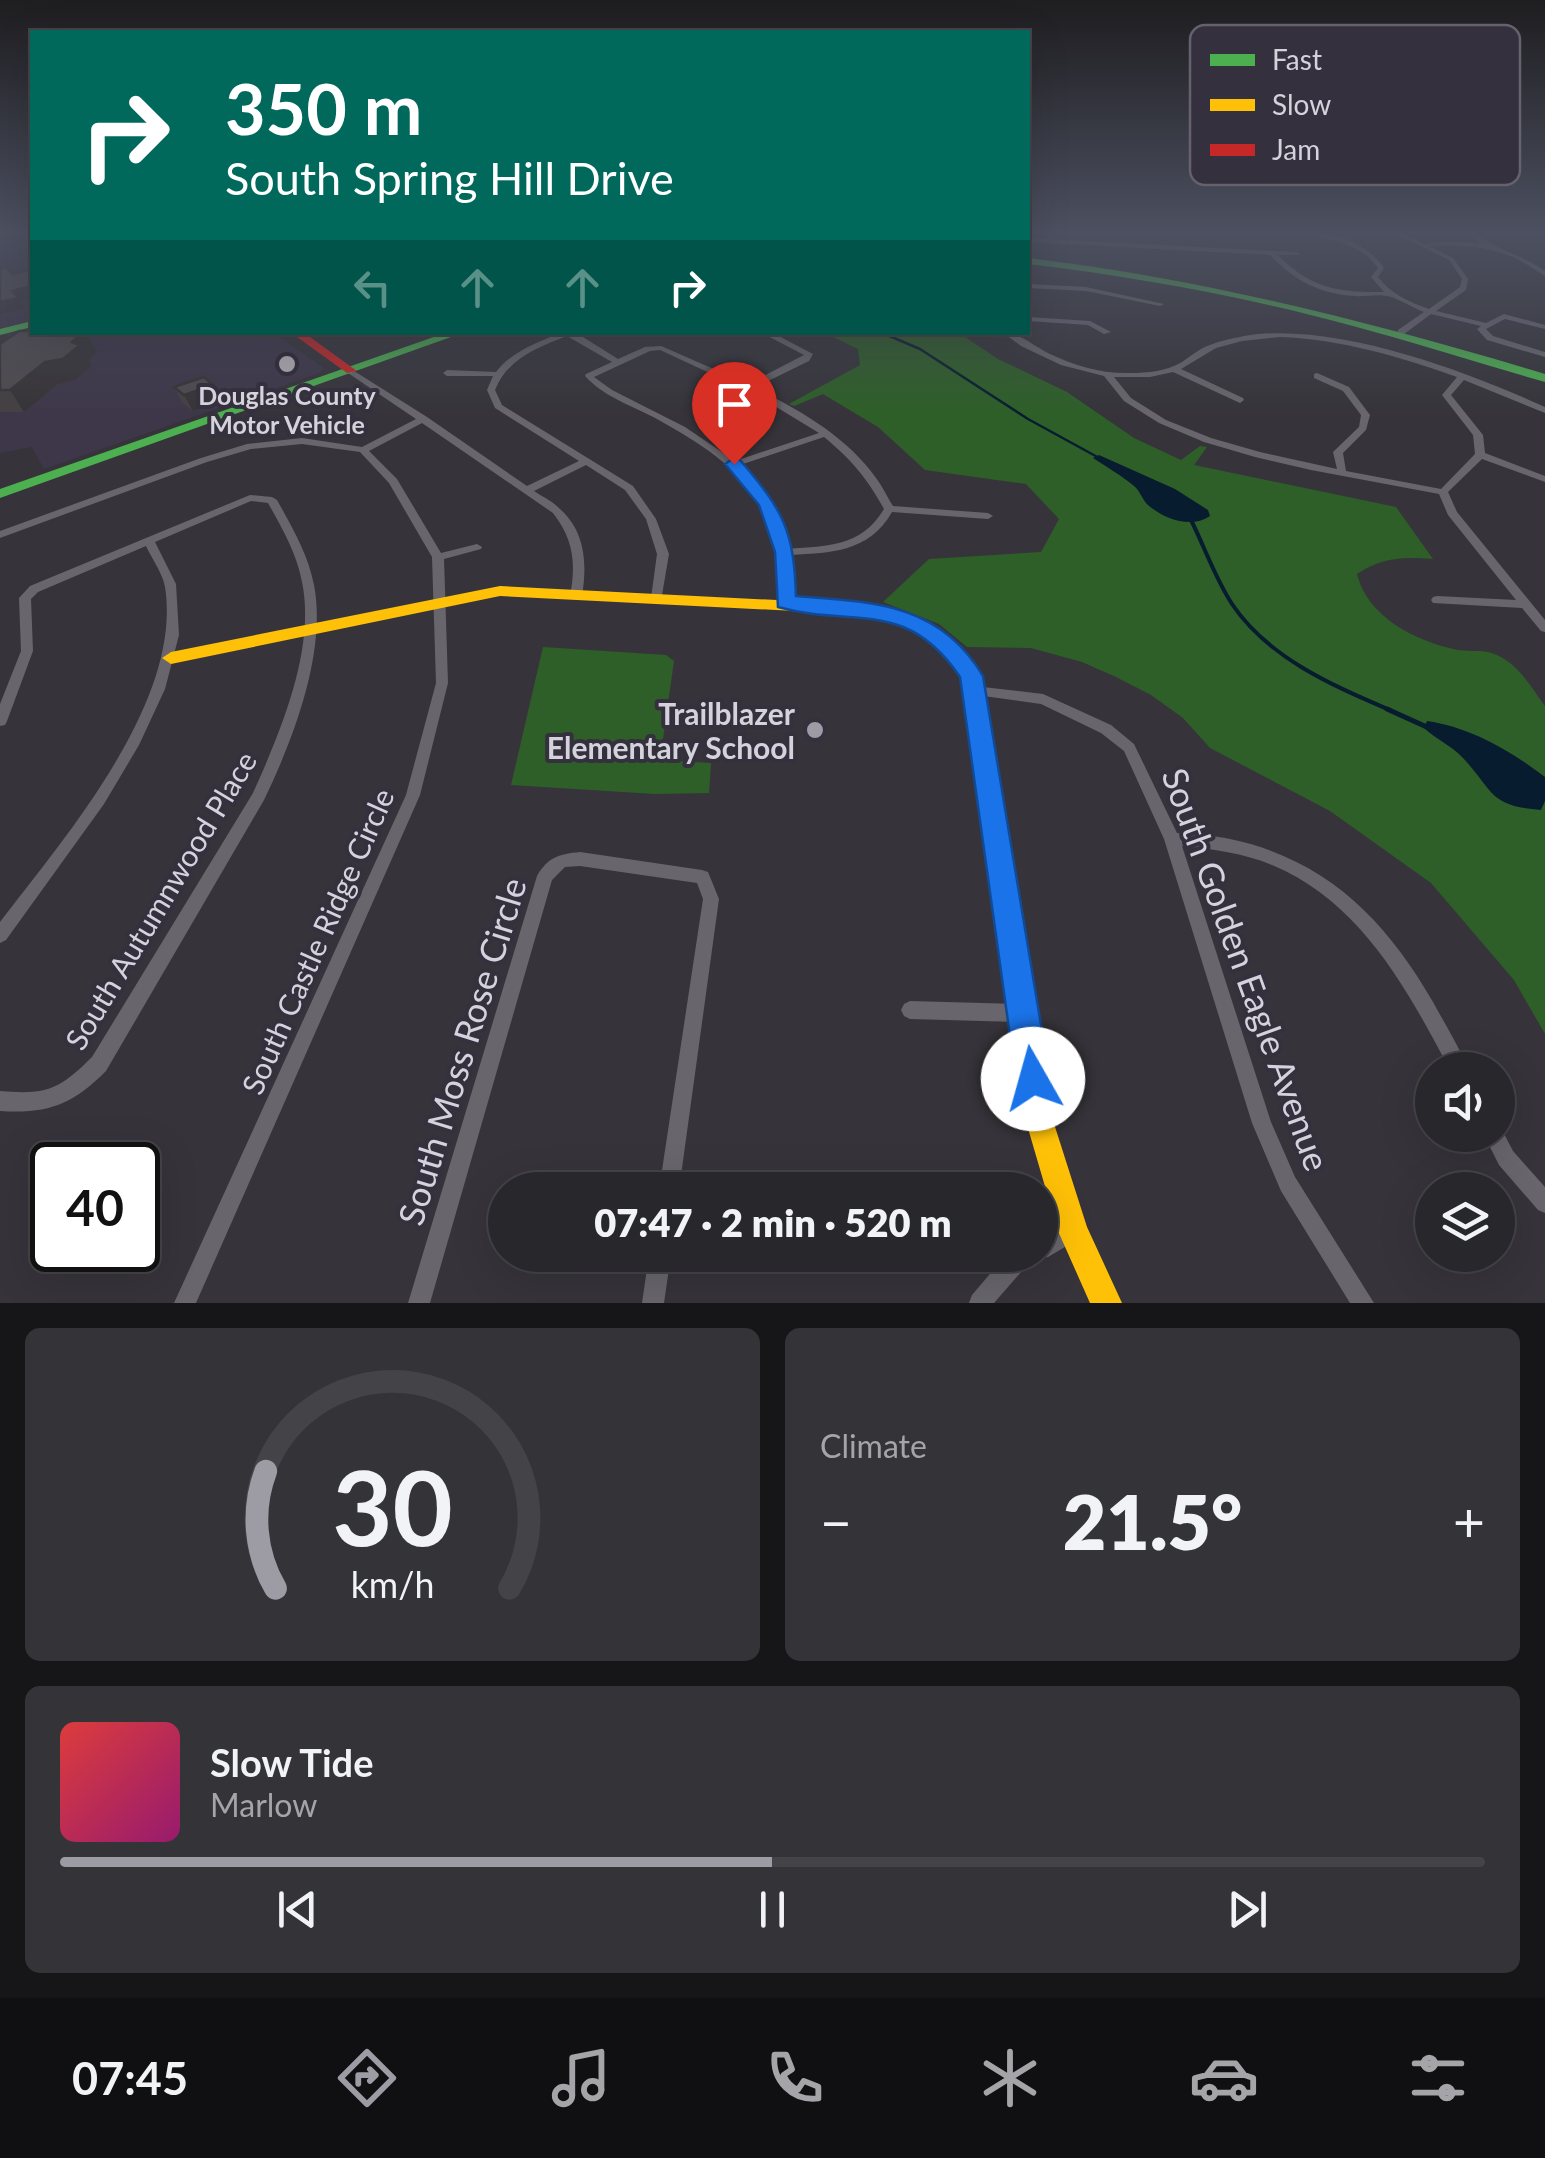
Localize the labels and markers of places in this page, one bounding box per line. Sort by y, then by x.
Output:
marker: Douglas County Motor Vehicle [276,353,298,375]
pin [692,362,777,465]
place label: Douglas County Motor Vehicle [198,380,377,439]
place label: Trailblazer Elementary School [547,695,796,765]
marker: Trailblazer Elementary School [804,719,826,741]

